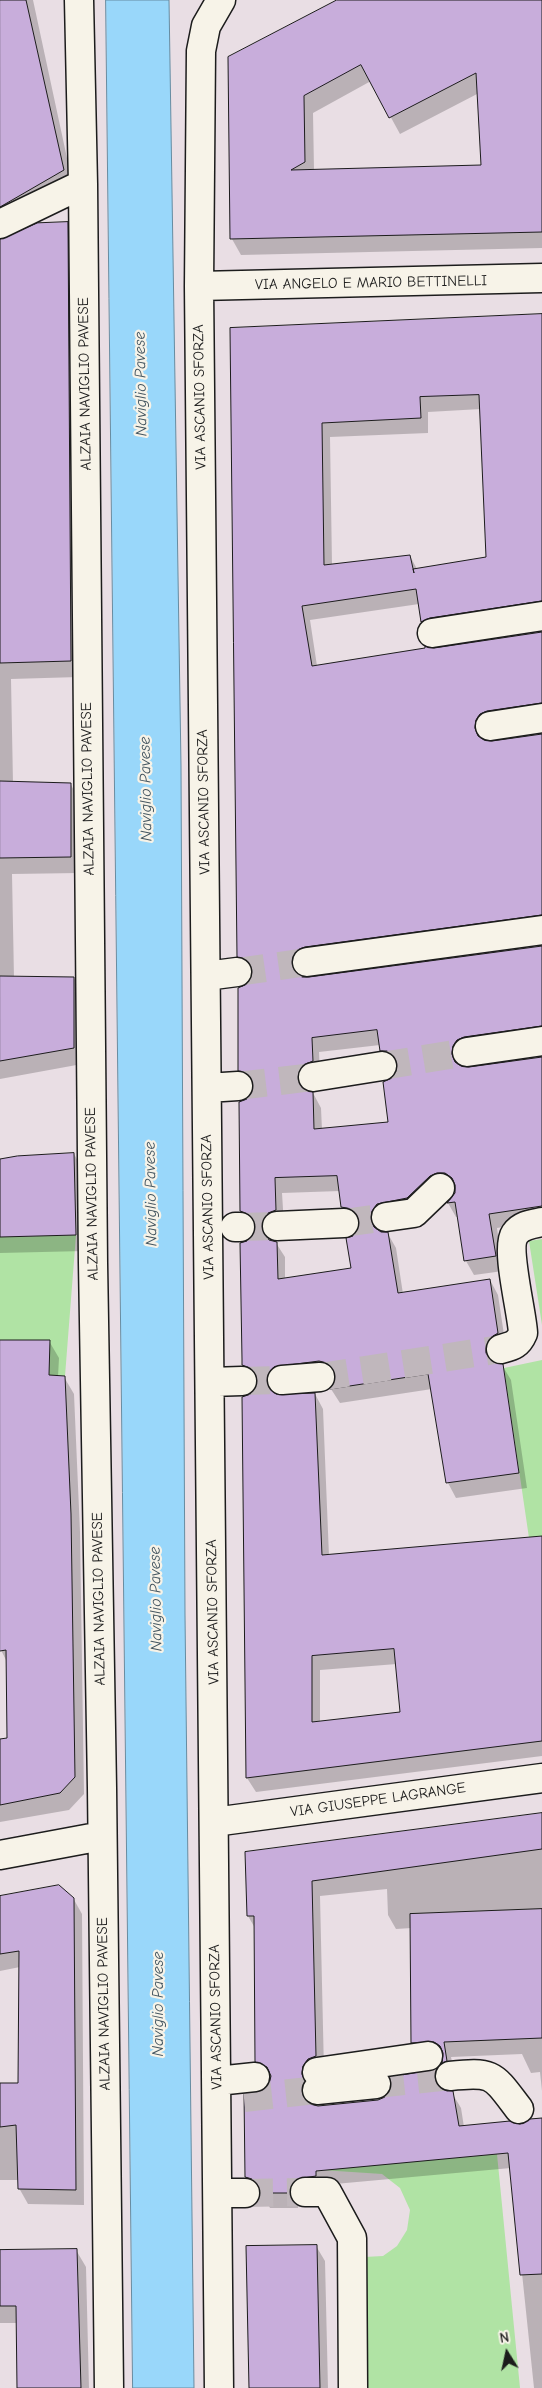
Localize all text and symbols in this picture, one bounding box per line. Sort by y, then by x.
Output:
street label: VIA ANGELO E MARIO BETTINELLI [255,272,487,294]
street label: ALZAIA NAVIGLIO PAVESE [74,297,96,471]
street label: VIA ASCANIO SFORZA [190,324,210,470]
water label: Naviglio Pavese [130,331,152,437]
street label: ALZAIA NAVIGLIO PAVESE [77,702,99,876]
street label: VIA ASCANIO SFORZA [194,729,214,875]
water label: Naviglio Pavese [135,736,157,842]
street label: ALZAIA NAVIGLIO PAVESE [81,1107,103,1281]
street label: VIA ASCANIO SFORZA [198,1134,218,1280]
water label: Naviglio Pavese [140,1141,162,1247]
street label: ALZAIA NAVIGLIO PAVESE [88,1512,110,1686]
street label: VIA ASCANIO SFORZA [203,1539,223,1685]
water label: Naviglio Pavese [145,1546,167,1652]
street label: VIA GIUSEPPE LAGRANGE [289,1779,467,1821]
street label: ALZAIA NAVIGLIO PAVESE [93,1917,115,2091]
street label: VIA ASCANIO SFORZA [206,1944,226,2090]
water label: Naviglio Pavese [148,1952,168,2056]
north arrow [482,2328,532,2378]
text: N [498,2329,510,2347]

